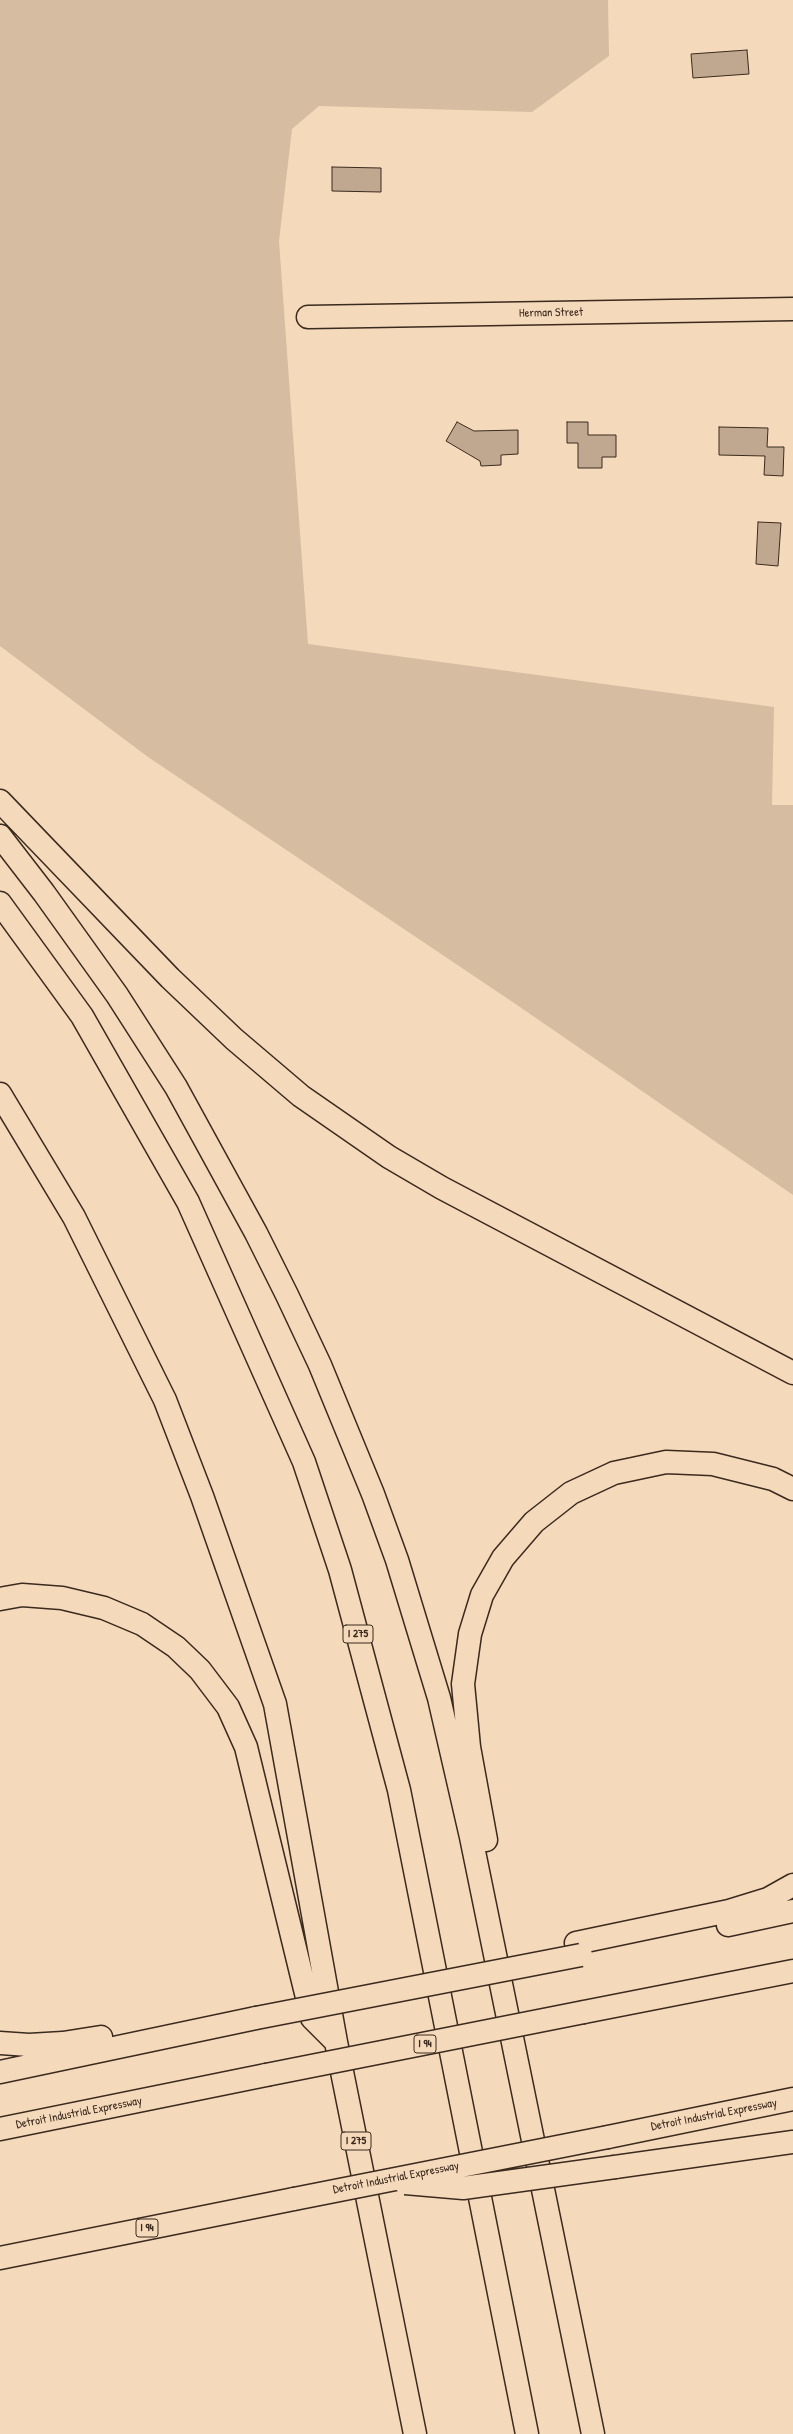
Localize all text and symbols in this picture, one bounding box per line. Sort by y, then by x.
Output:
street label: Herman Street [519,305,583,321]
road number: I 275 [343,1625,373,1643]
road number: I 94 [414,2035,436,2053]
street label: Detroit Industrial Expressway [15,2094,143,2132]
street label: Detroit Industrial Expressway [650,2096,778,2134]
road number: I 275 [341,2132,371,2150]
street label: Detroit Industrial Expressway [332,2159,460,2197]
road number: I 94 [136,2219,158,2237]

